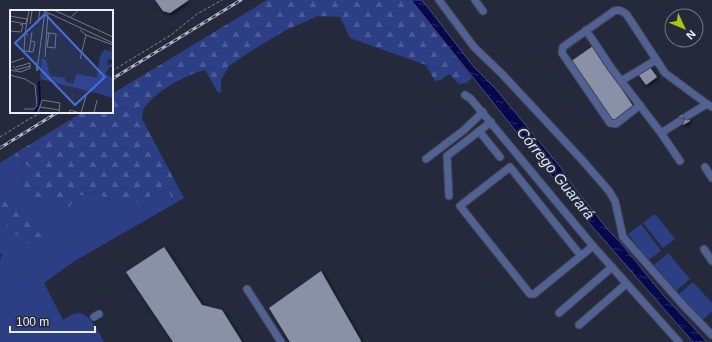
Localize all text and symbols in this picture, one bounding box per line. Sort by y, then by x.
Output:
north arrow [664,8,704,48]
inset map [10,10,113,113]
text: N [684,28,698,42]
water label: Córrego Guarará [514,124,598,222]
scale bar [10,308,95,334]
text: 100 m [16,315,49,329]

